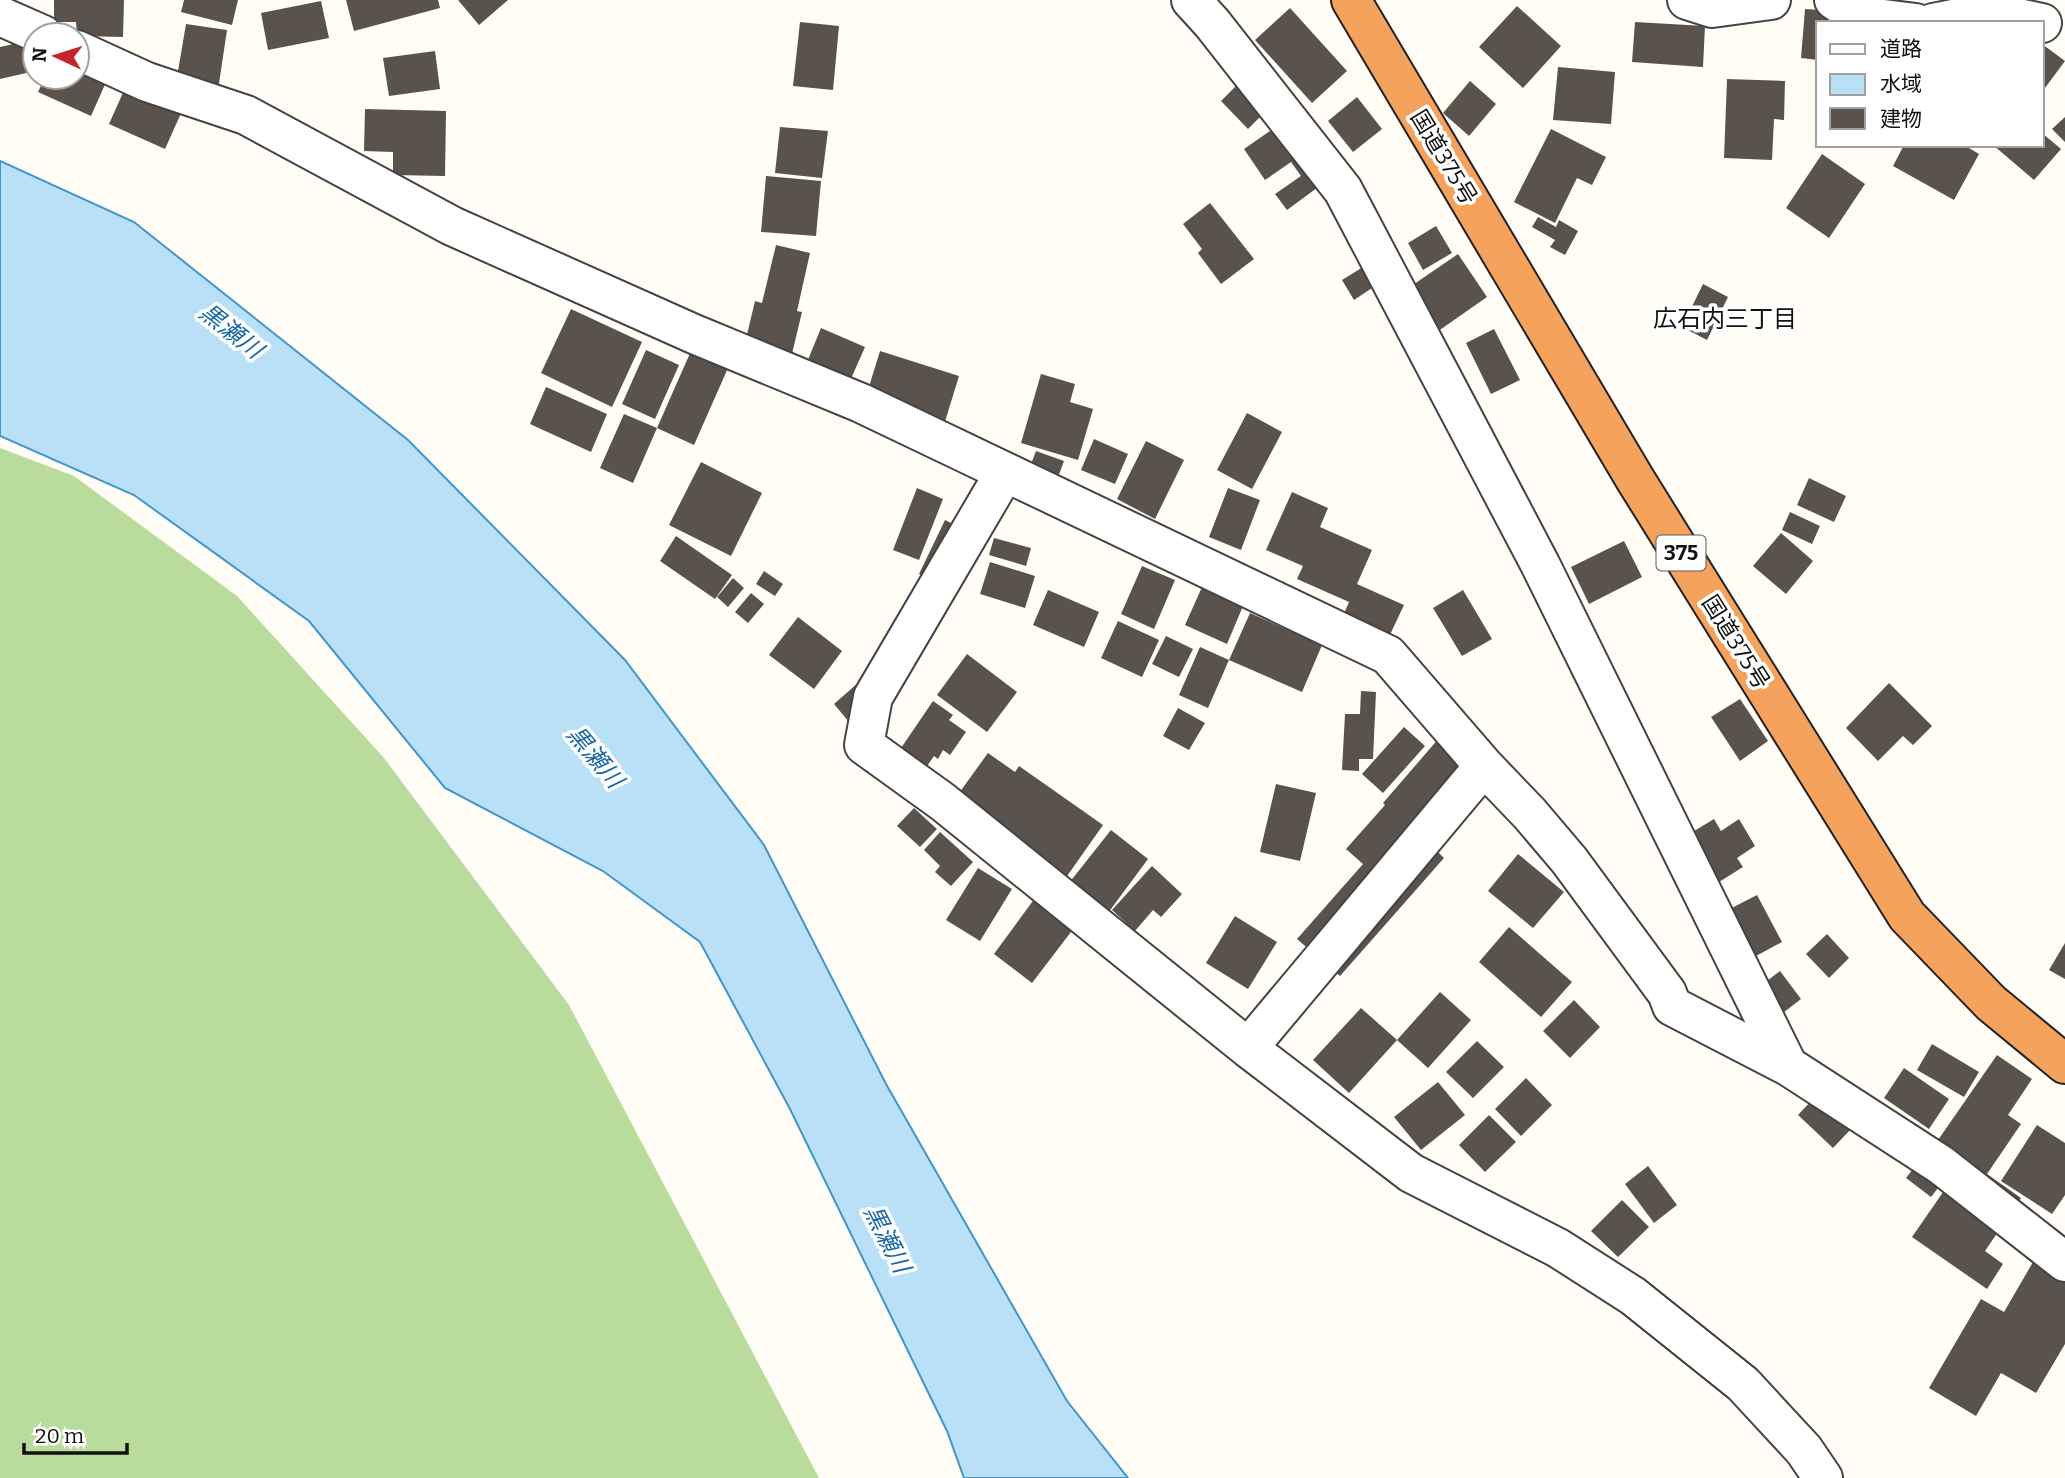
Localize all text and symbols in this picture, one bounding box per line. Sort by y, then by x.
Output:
north arrow [21,21,91,91]
legend [1816,21,2044,147]
text: 道路 [1880,36,1922,62]
text: N [28,46,52,63]
text: 水域 [1880,71,1922,97]
street label: 国道375号 [1405,105,1483,209]
text: 建物 [1880,106,1922,132]
water label: 黒瀬川 [194,298,270,366]
district label: 広石内三丁目 [1653,305,1797,333]
road number: 375 [1656,536,1706,570]
street label: 国道375号 [1696,590,1776,694]
water label: 黒瀬川 [561,720,631,796]
water label: 黒瀬川 [858,1201,917,1280]
scale bar [24,1412,128,1456]
text: 20 m [35,1423,84,1449]

